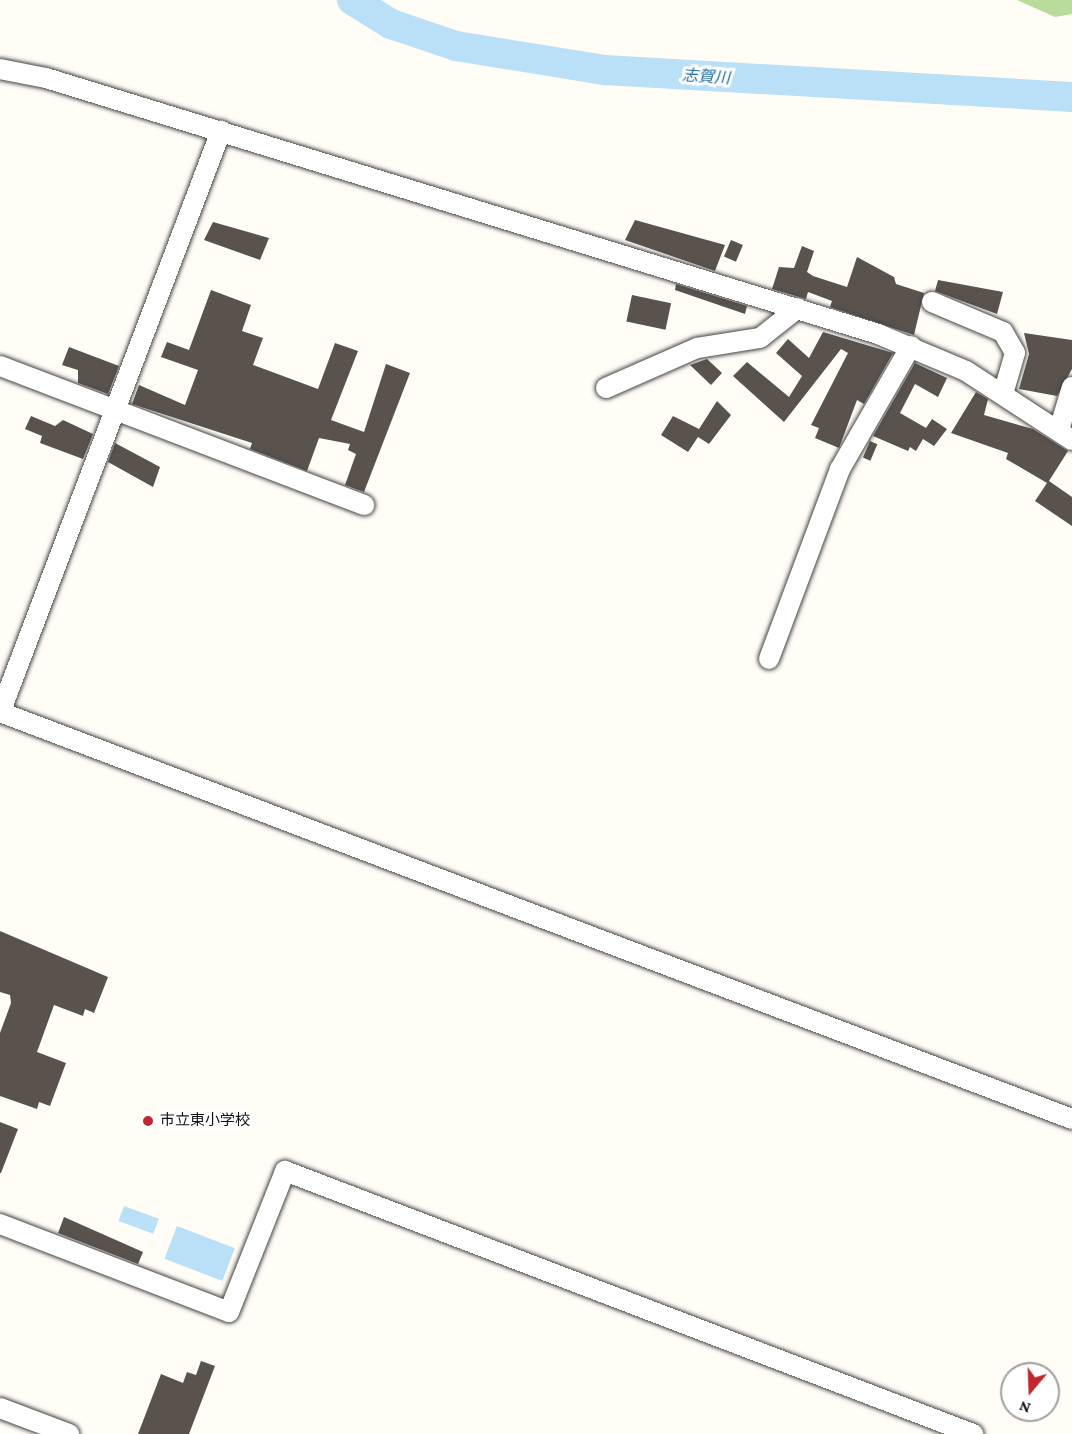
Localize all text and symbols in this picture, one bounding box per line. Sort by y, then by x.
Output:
water label: 志賀川 [681,66,731,88]
place label: 市立東小学校 [160,1112,250,1130]
marker: 市立東小学校 [141,1114,155,1128]
north arrow [1000,1362,1060,1422]
text: N [1017,1398,1033,1417]

